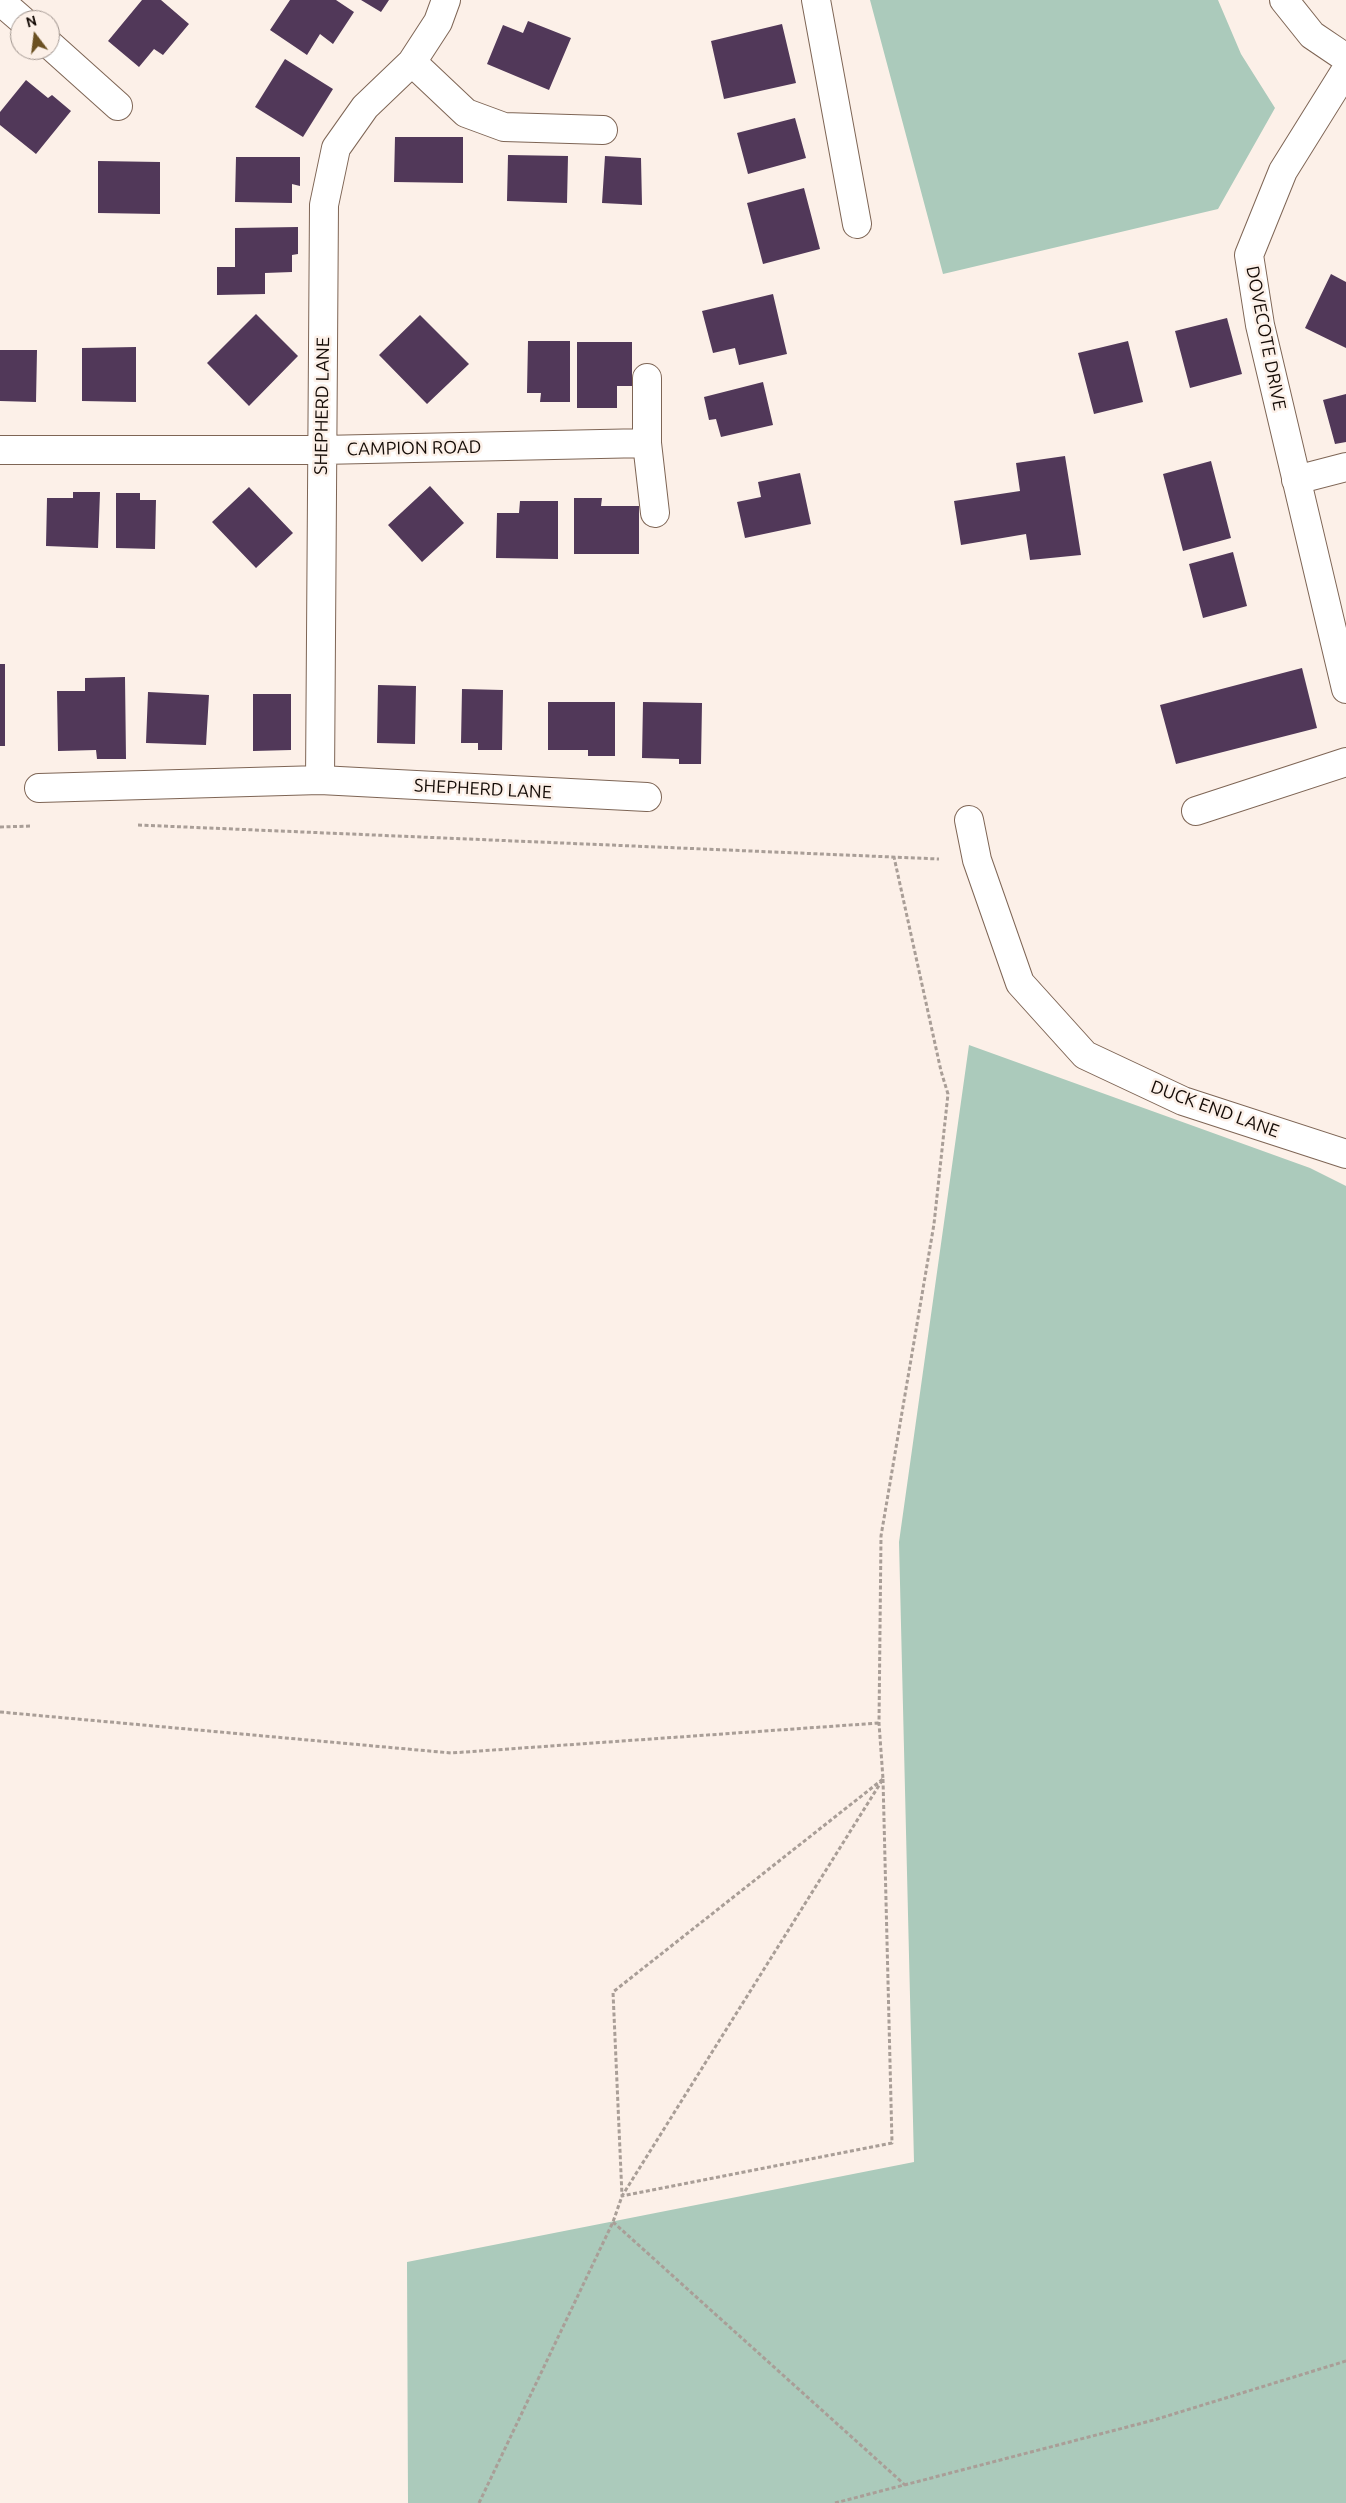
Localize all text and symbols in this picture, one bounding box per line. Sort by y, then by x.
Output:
north arrow [10,10,60,60]
text: N [24,12,38,31]
street label: DOVECOTE DRIVE [1241,264,1291,412]
street label: SHEPHERD LANE [310,337,334,475]
street label: CAMPION ROAD [347,436,481,460]
street label: SHEPHERD LANE [414,775,552,803]
street label: DUCK END LANE [1148,1076,1282,1142]

